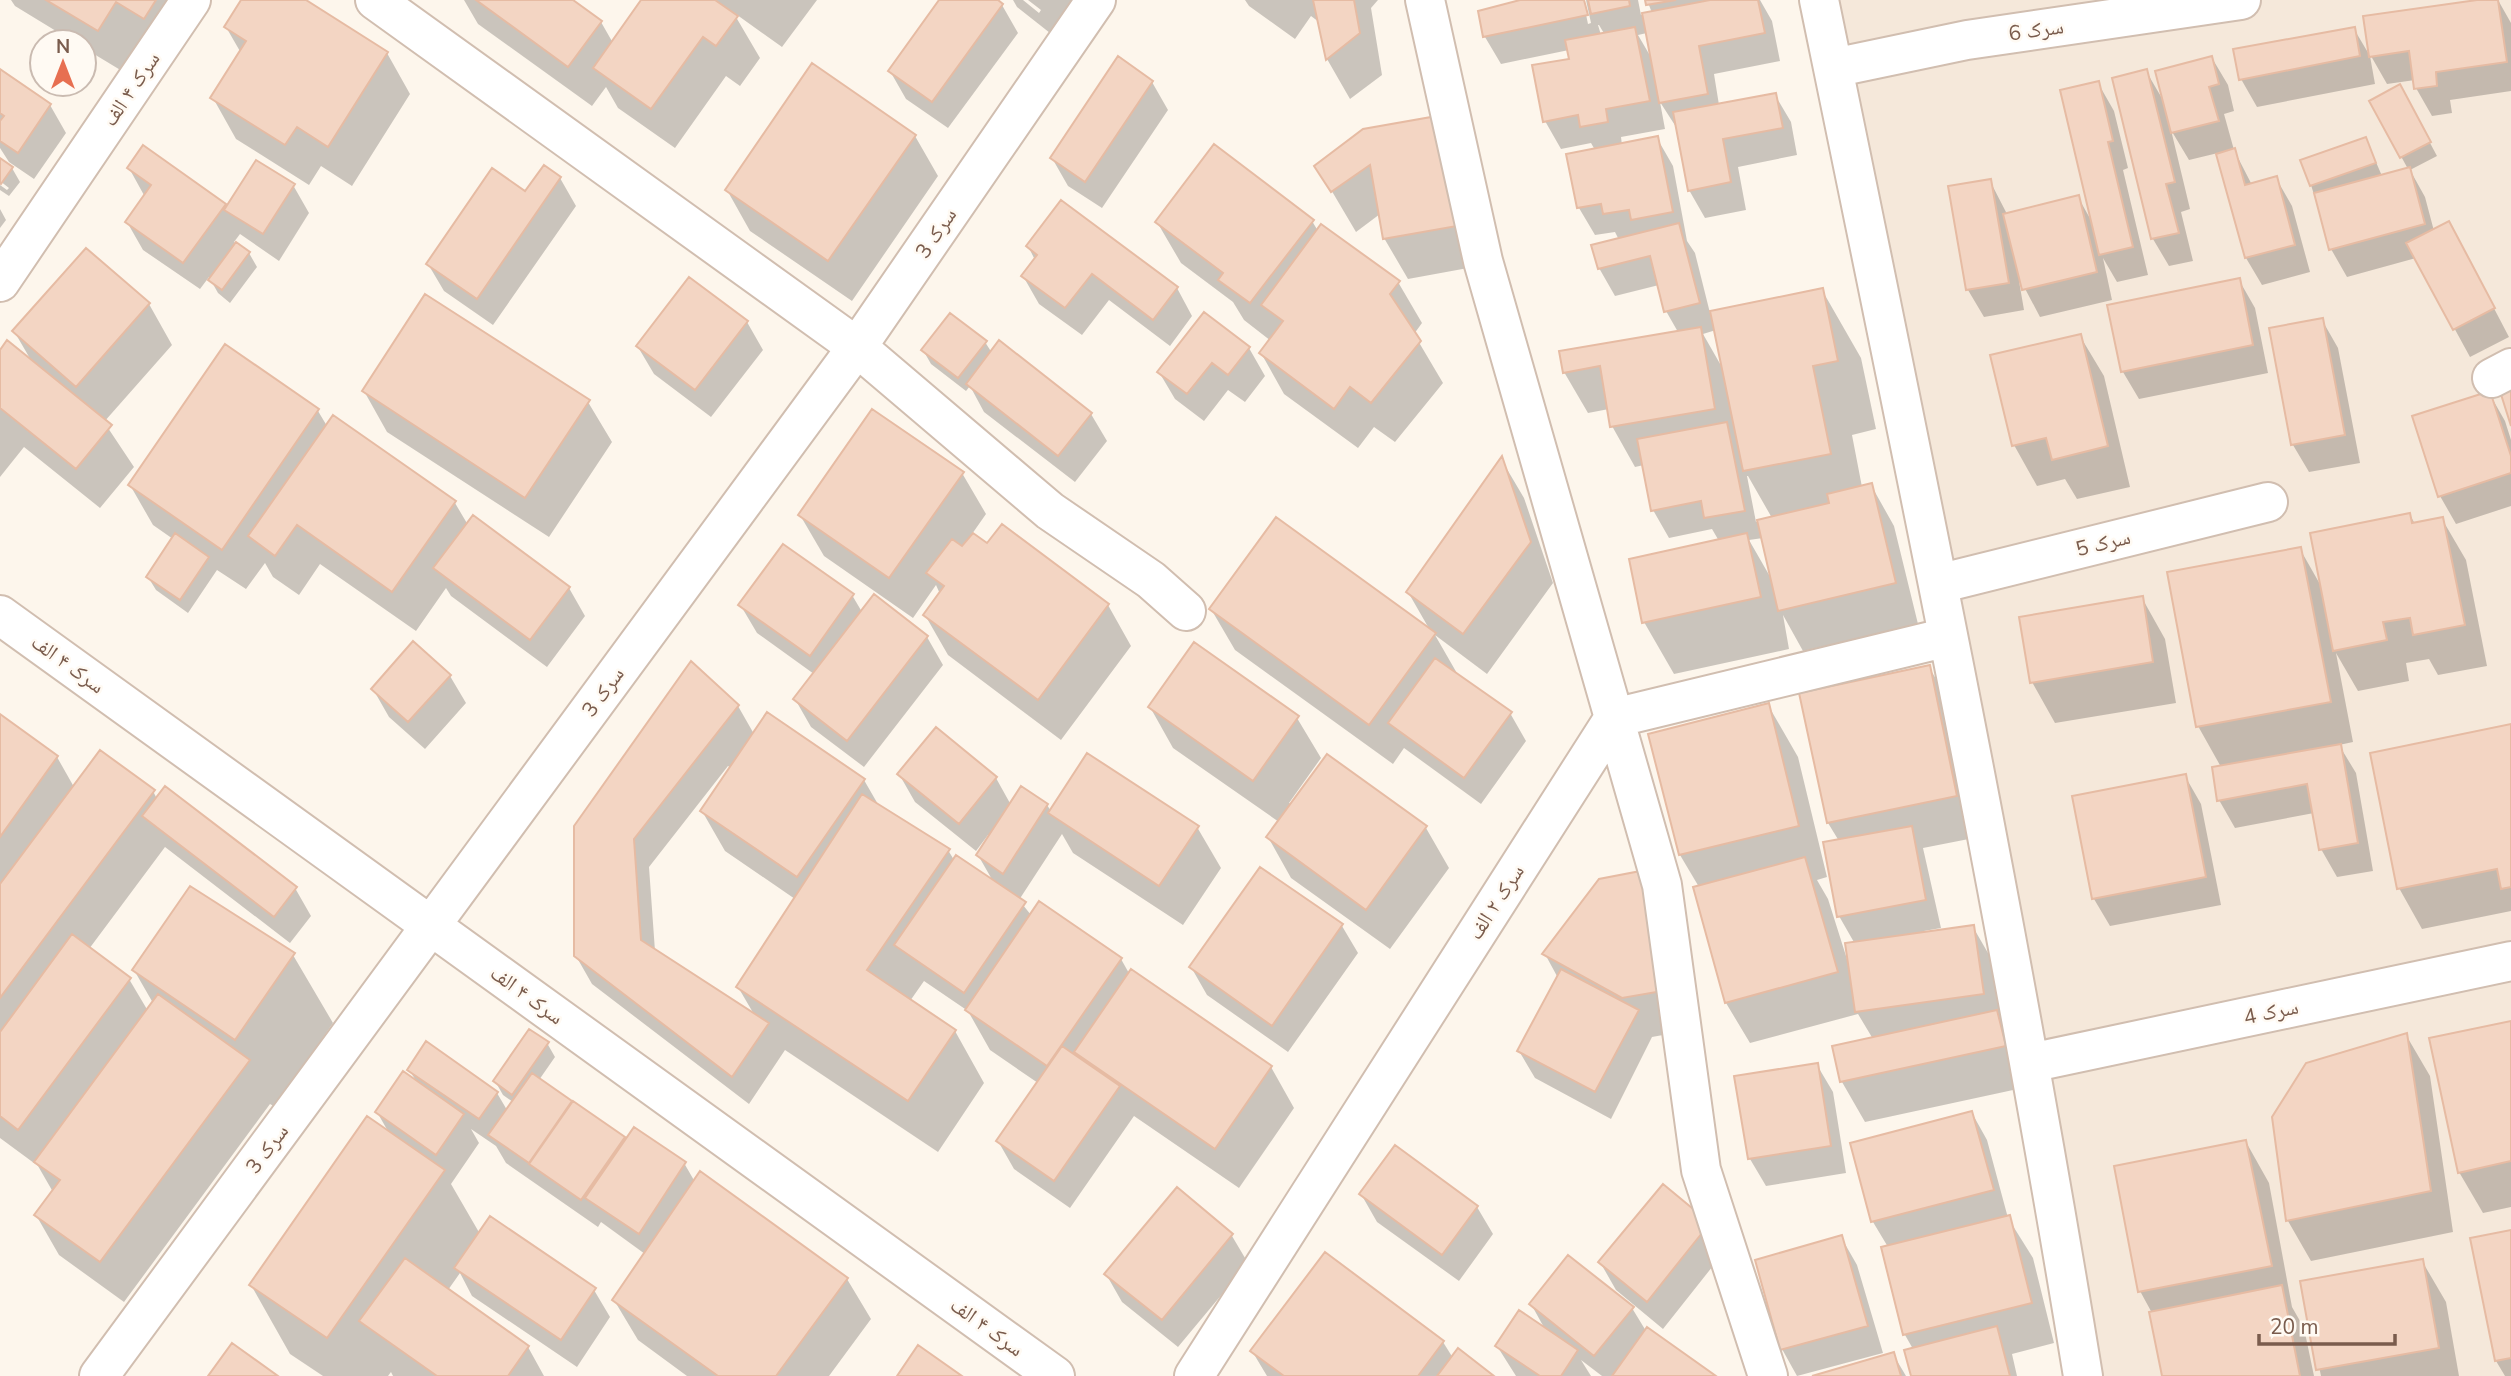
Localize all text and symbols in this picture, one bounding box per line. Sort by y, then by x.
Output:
street label: سرک 6 [2007,12,2065,48]
north arrow [28,28,98,98]
text: N [56,34,70,60]
street label: سرک ۴ الف [96,46,166,132]
street label: سرک 3 [909,202,963,264]
street label: سرک 5 [2073,523,2133,563]
street label: سرک ۴ الف [26,628,110,700]
street label: سرک 3 [575,661,631,723]
street label: سرک ۲ الف [1461,859,1531,945]
street label: سرک ۴ الف [485,959,569,1031]
street label: سرک 4 [2241,993,2301,1031]
street label: سرک 3 [239,1118,295,1180]
street label: سرک ۴ الف [945,1291,1029,1363]
scale bar [2259,1302,2396,1346]
text: 20 m [2270,1313,2319,1341]

